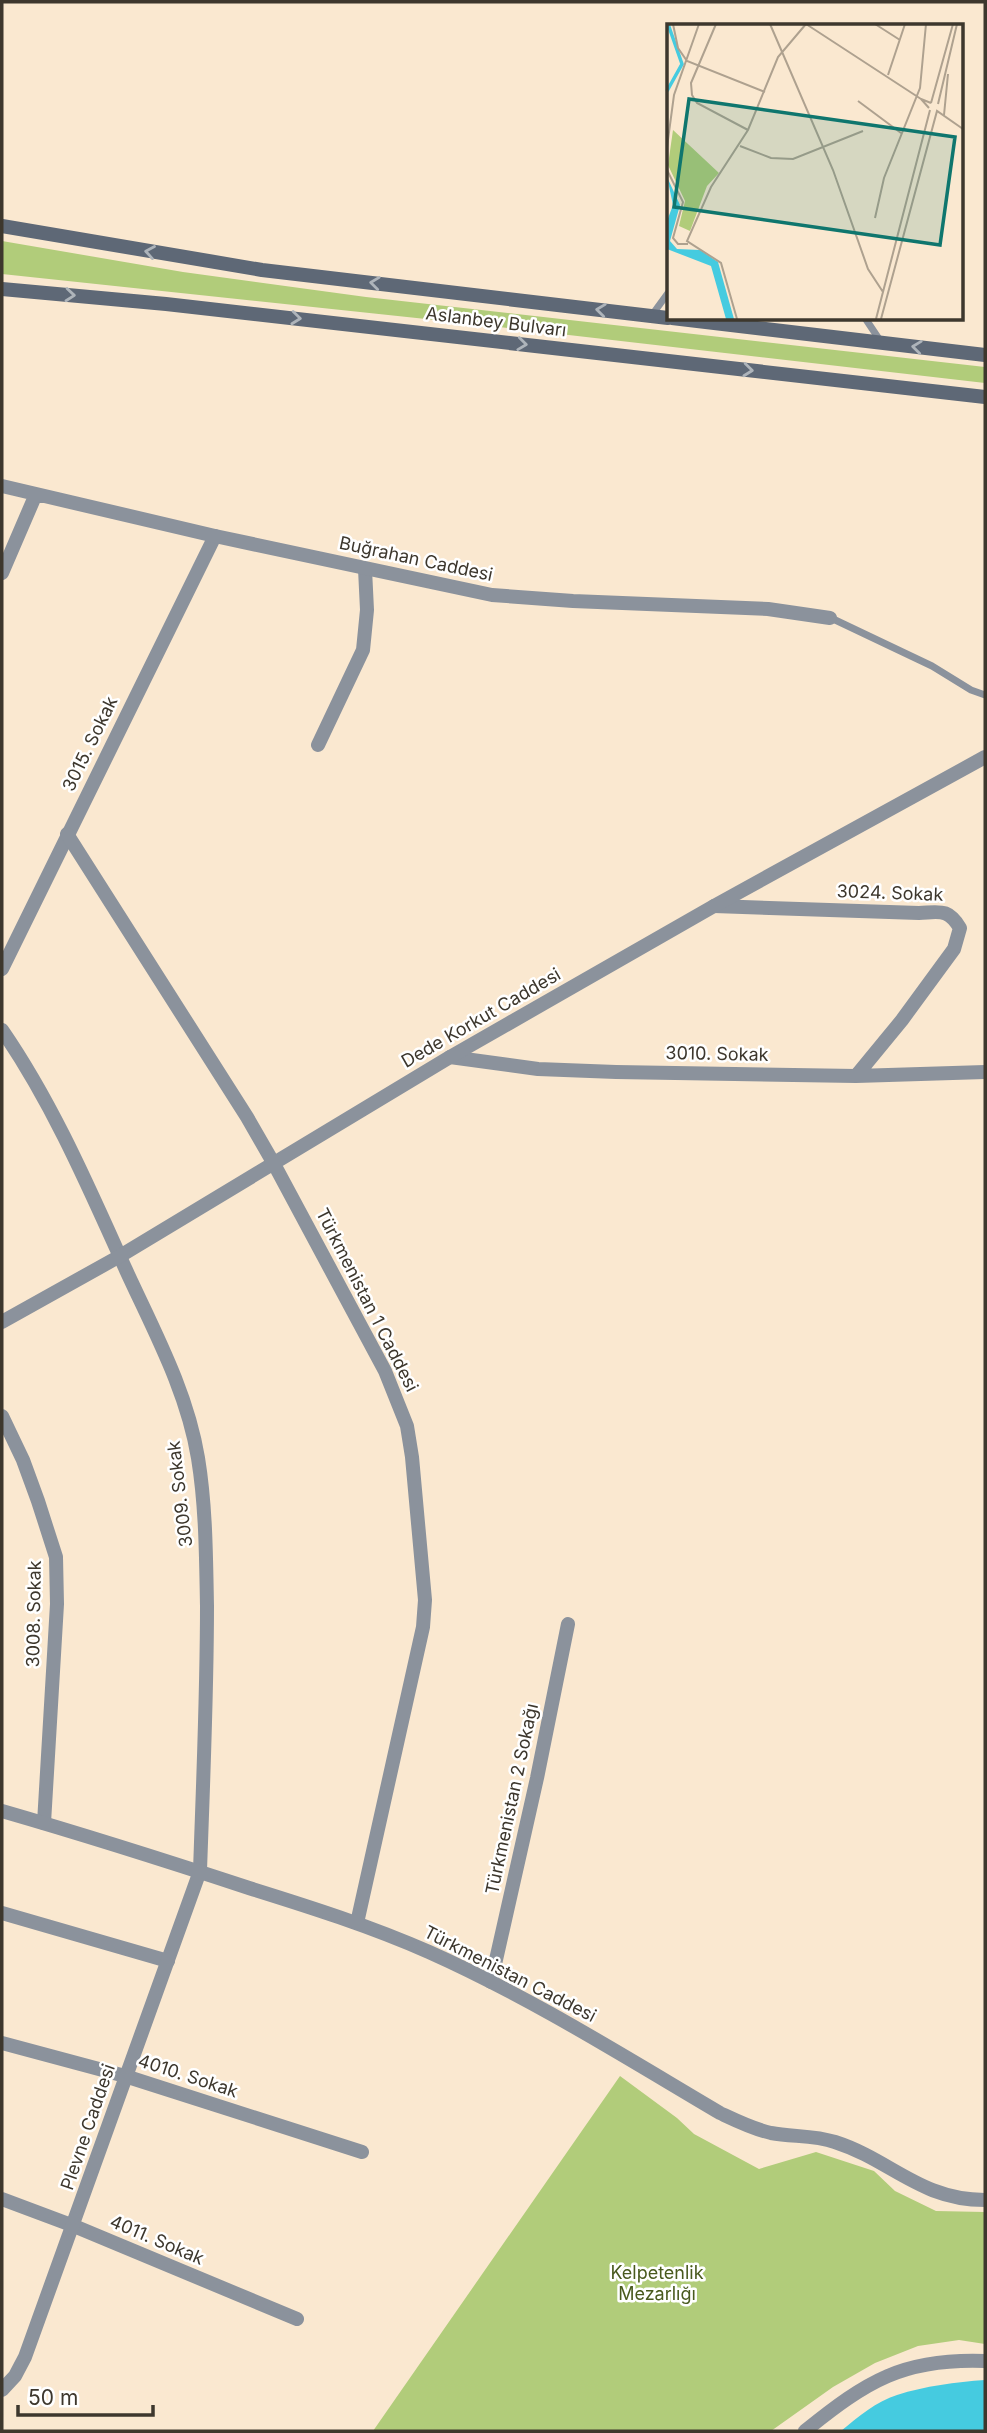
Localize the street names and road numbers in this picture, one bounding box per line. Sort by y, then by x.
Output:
street label: Aslanbey Bulvarı [424,302,568,341]
street label: Buğrahan Caddesi [337,532,495,585]
street label: 3015. Sokak [58,693,122,795]
street label: 3024. Sokak [836,880,944,905]
street label: Dede Korkut Caddesi [397,963,564,1072]
street label: 3010. Sokak [665,1042,769,1065]
street label: Türkmenistan 1 Caddesi [312,1205,423,1395]
street label: 3009. Sokak [163,1440,196,1548]
street label: 3008. Sokak [22,1560,45,1668]
street label: Türkmenistan 2 Sokağı [481,1702,542,1896]
street label: Türkmenistan Caddesi [421,1921,600,2026]
street label: 4010. Sokak [136,2050,241,2102]
street label: Plevne Caddesi [56,2061,119,2193]
street label: 4011. Sokak [107,2210,207,2269]

